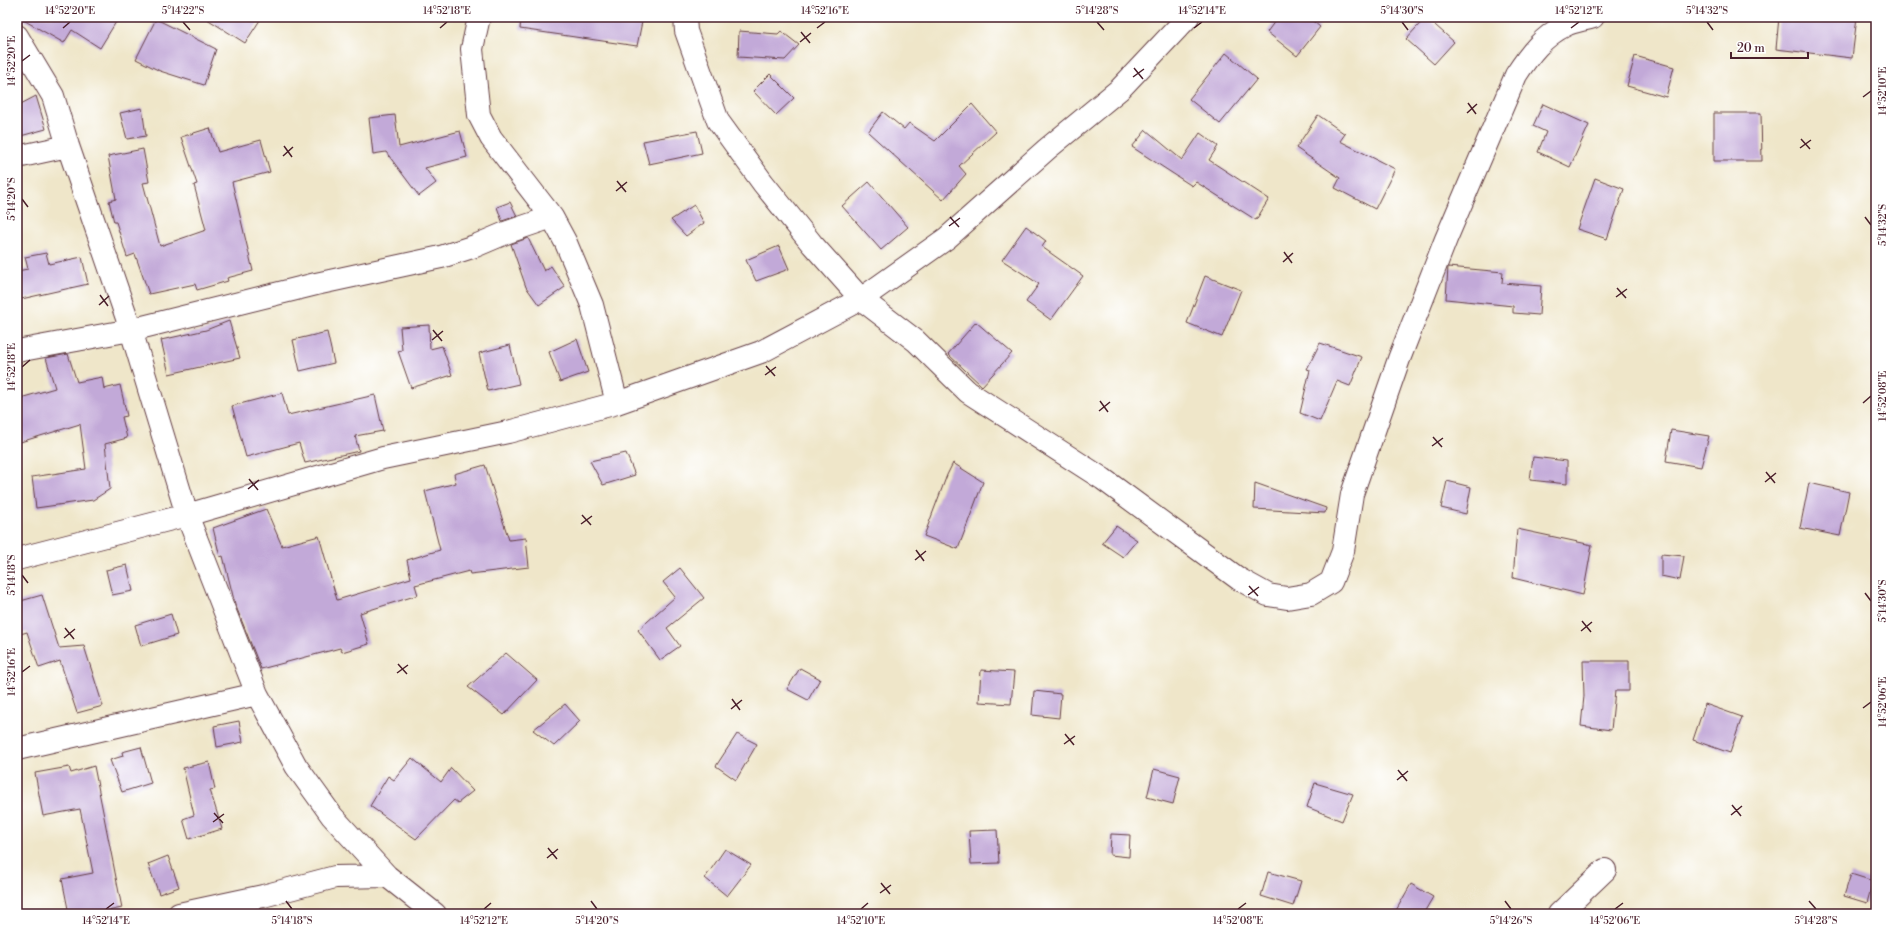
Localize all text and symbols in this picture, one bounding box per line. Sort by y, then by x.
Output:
text: 14°52'20"E [45,5,95,17]
text: 5°14'22"S [162,5,204,17]
text: 14°52'18"E [423,5,471,17]
text: 14°52'16"E [801,5,849,17]
text: 5°14'28"S [1076,5,1119,17]
text: 14°52'14"E [1178,5,1226,17]
text: 5°14'30"S [1380,5,1424,17]
text: 14°52'12"E [1555,5,1603,17]
text: 5°14'32"S [1686,5,1728,17]
scale bar [1731,34,1808,60]
text: 14°52'20"E [6,36,18,86]
text: 20 m [1737,41,1765,56]
text: 14°52'10"E [1877,67,1889,115]
text: 5°14'20"S [6,177,18,221]
text: 5°14'32"S [1877,204,1889,246]
text: 14°52'18"E [6,343,18,391]
text: 14°52'08"E [1877,371,1889,421]
text: 5°14'18"S [6,554,18,596]
text: 5°14'30"S [1877,579,1889,623]
text: 14°52'16"E [6,648,18,696]
text: 14°52'06"E [1877,677,1889,727]
text: 14°52'14"E [82,915,130,927]
text: 5°14'18"S [271,915,313,927]
text: 14°52'12"E [460,915,508,927]
text: 5°14'20"S [575,915,619,927]
text: 14°52'10"E [837,915,885,927]
text: 14°52'08"E [1213,915,1263,927]
text: 5°14'26"S [1490,915,1533,927]
text: 14°52'06"E [1590,915,1640,927]
text: 5°14'28"S [1795,915,1838,927]

